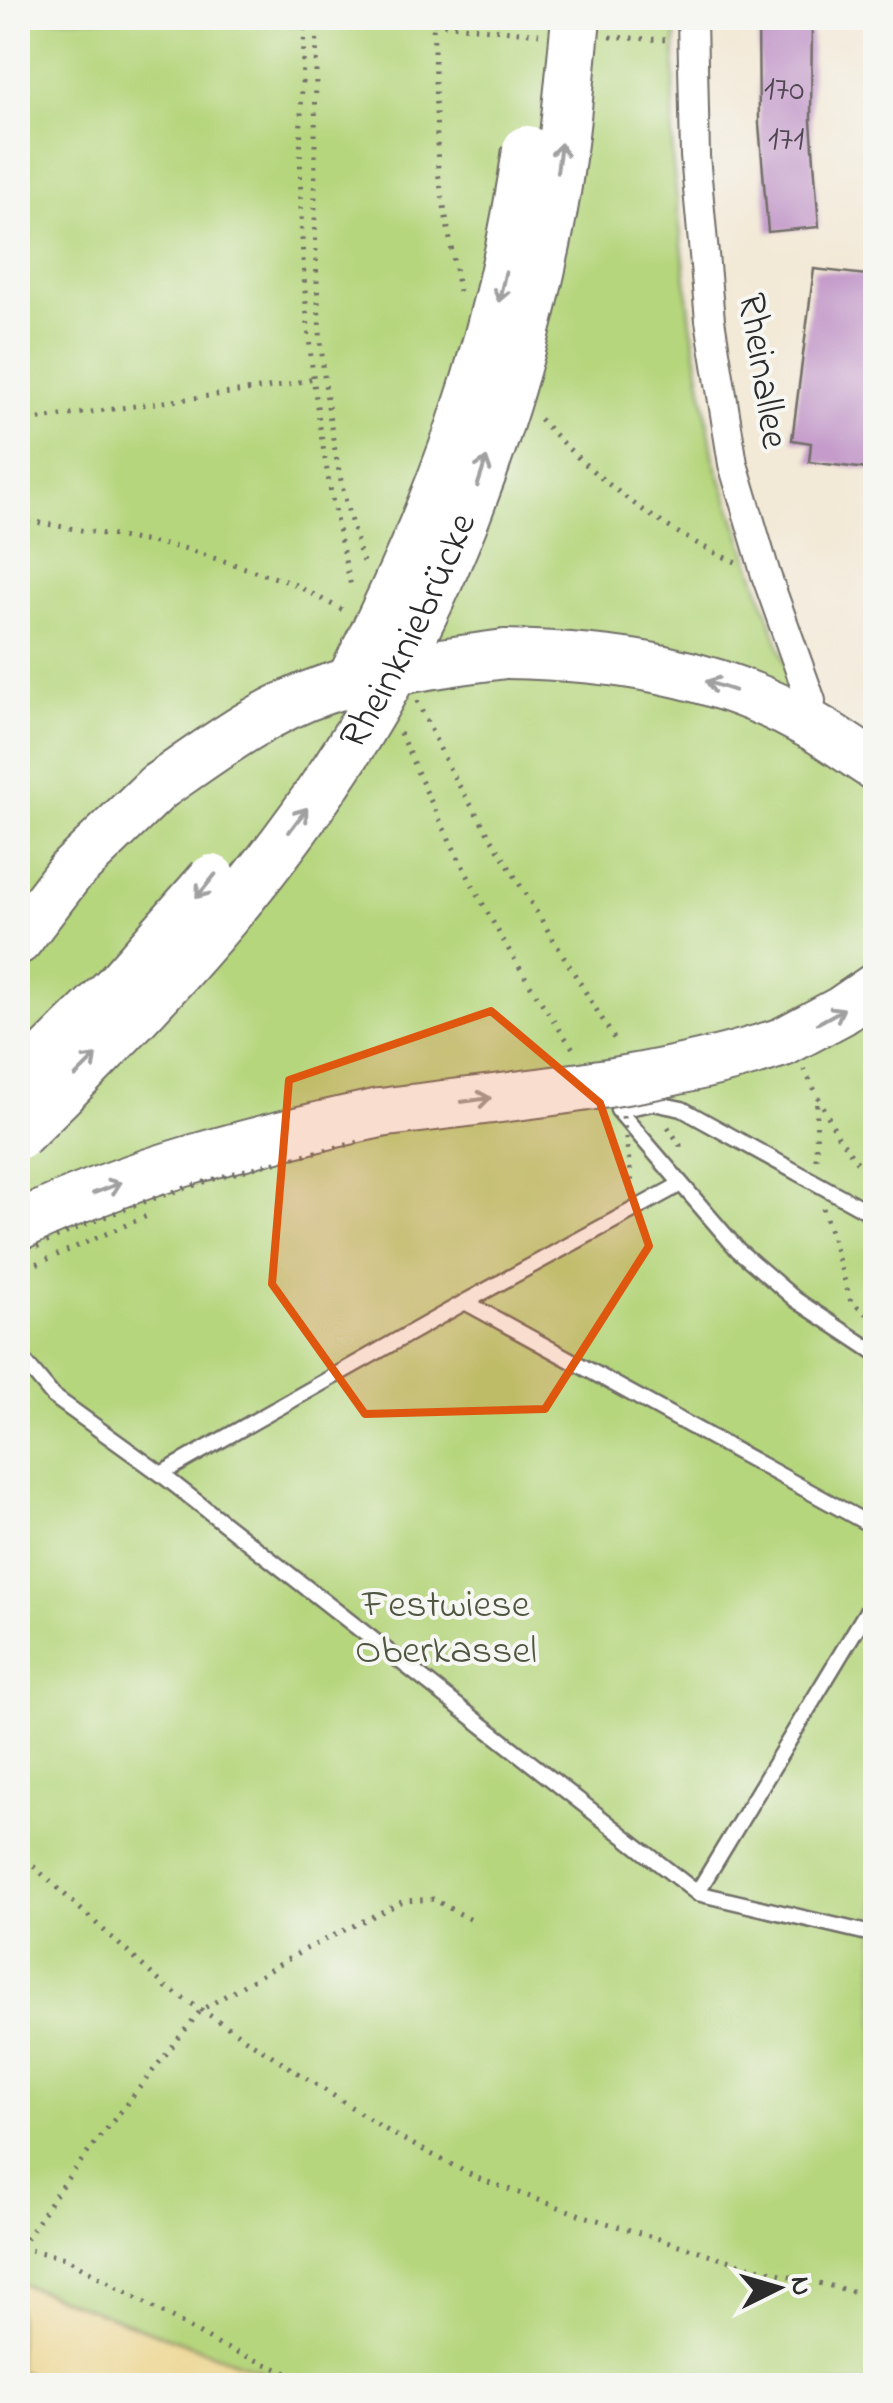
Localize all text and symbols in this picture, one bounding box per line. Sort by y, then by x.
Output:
house number: 170 [764,65,804,116]
house number: 171 [768,115,804,166]
one-way arrow [551,142,569,174]
one-way arrow [492,270,510,302]
street label: Rheinallee [720,289,802,453]
one-way arrow [474,457,492,489]
street label: Rheinkniebrücke [325,505,493,761]
one-way arrow [704,675,736,693]
one-way arrow [287,808,309,834]
one-way arrow [196,873,218,899]
one-way arrow [815,1006,845,1026]
one-way arrow [74,1055,98,1079]
one-way arrow [460,1091,492,1109]
one-way arrow [91,1178,122,1196]
park label: Festwiese Oberkassel [355,1577,537,1682]
north arrow [728,2238,828,2338]
text: N [778,2275,821,2297]

